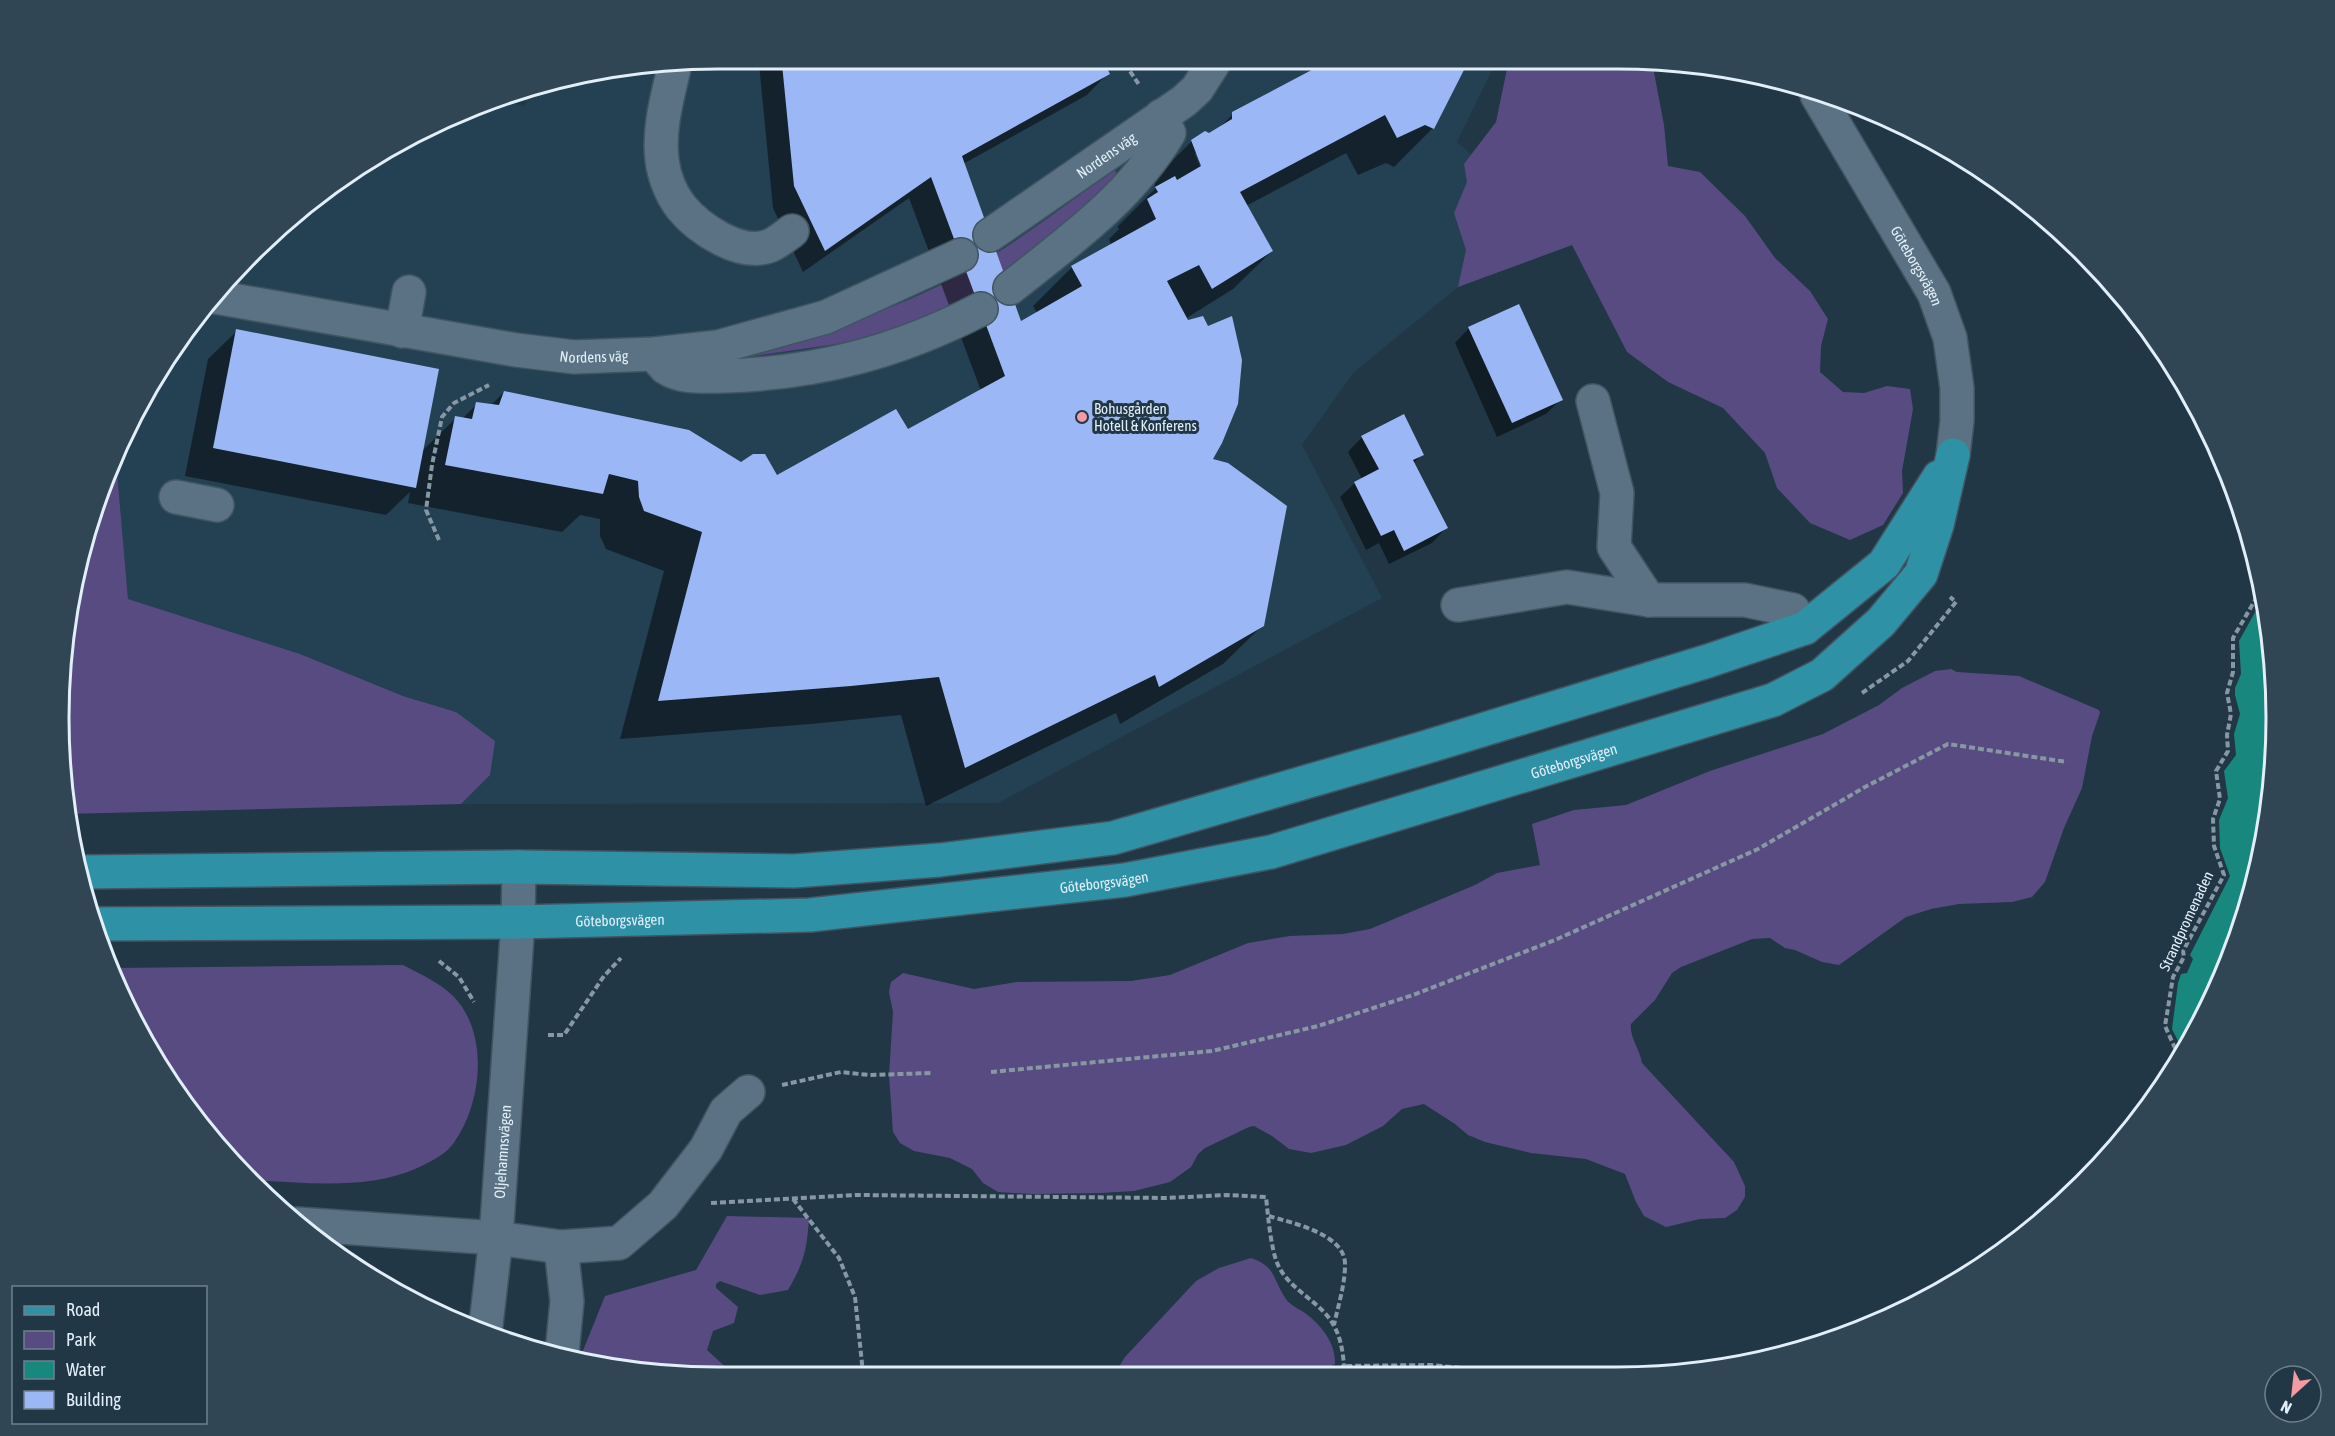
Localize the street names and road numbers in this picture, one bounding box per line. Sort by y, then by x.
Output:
street label: Nordens väg [1073,128,1139,181]
street label: Göteborgsvägen [1888,223,1946,308]
street label: Nordens väg [559,346,629,366]
street label: Göteborgsvägen [1529,739,1619,781]
street label: Göteborgsvägen [1059,867,1150,896]
street label: Strandpromenaden [2156,869,2216,973]
street label: Göteborgsvägen [575,910,665,929]
street label: Oljehamnsvägen [490,1104,514,1199]

